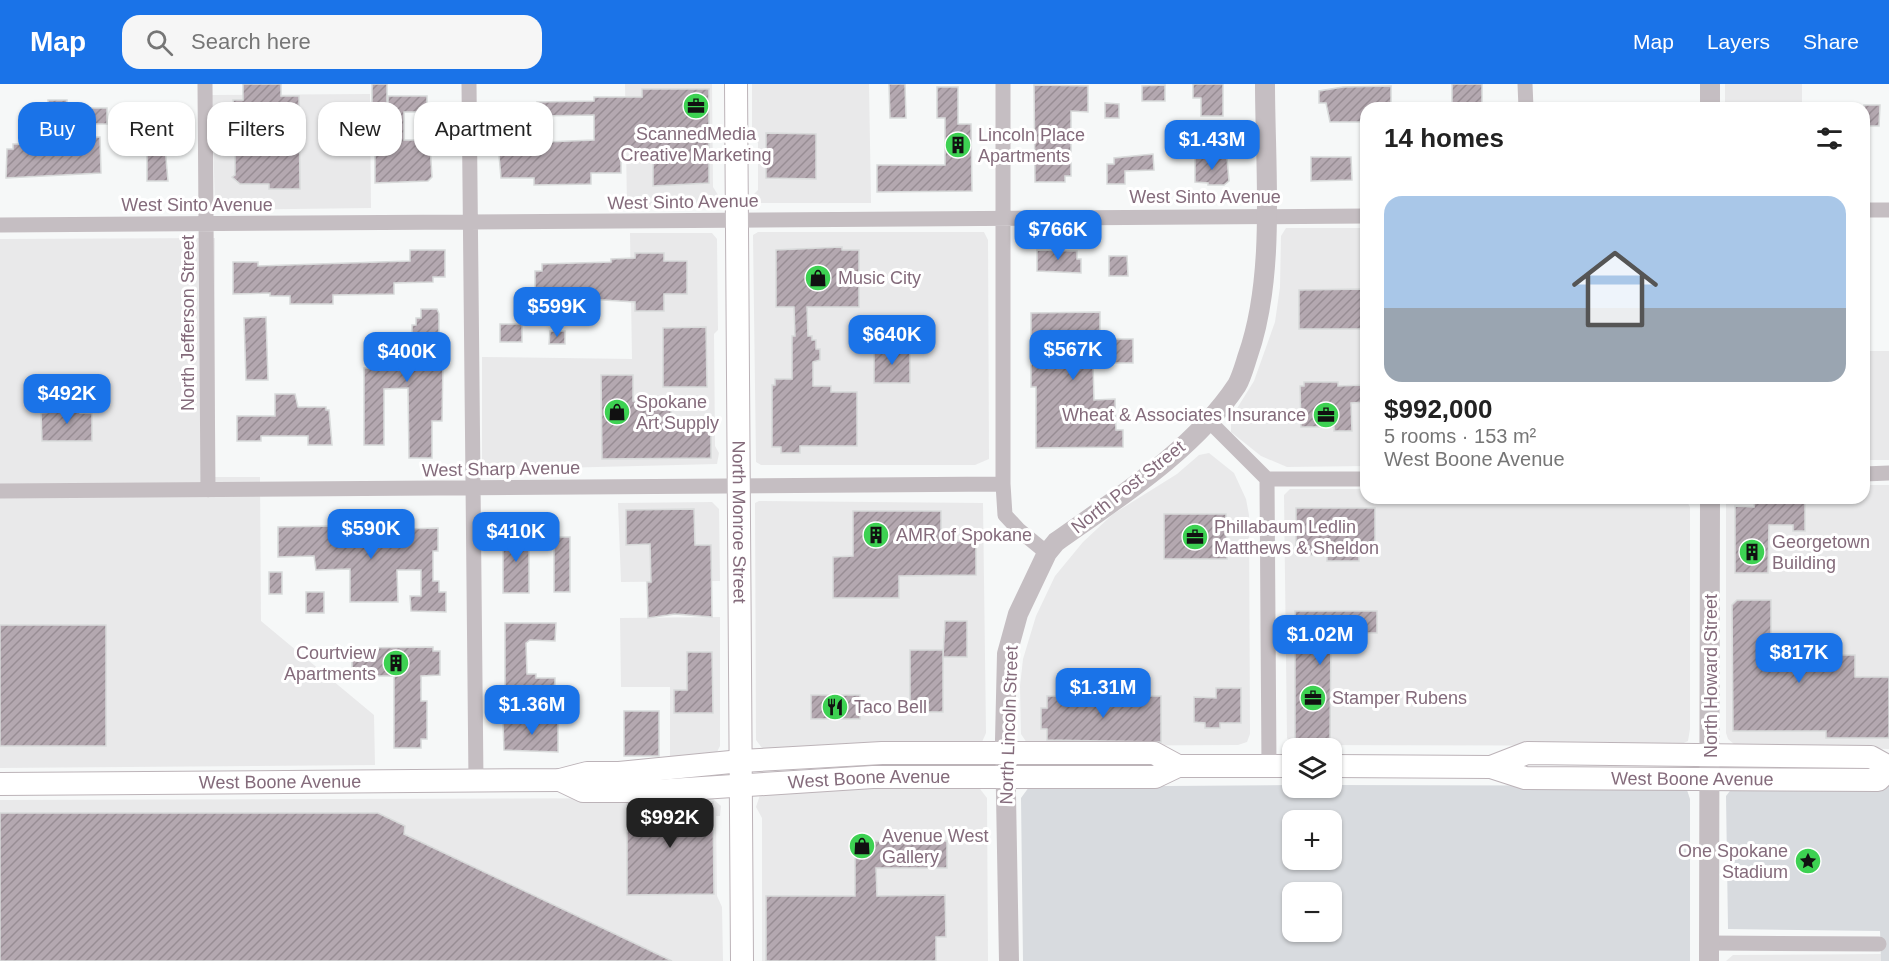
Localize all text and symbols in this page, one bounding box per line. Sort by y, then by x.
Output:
search box [122,15,542,69]
text: Map [30,26,86,57]
icon: search [143,26,176,59]
text: Search here [191,29,311,54]
text: Map [1633,30,1674,53]
text: Layers [1707,30,1770,53]
text: Share [1803,30,1859,53]
office icon: ScannedMedia Creative Marketing [681,91,711,121]
chip: Buy [18,102,96,156]
chip: Rent [108,102,195,156]
chip: Filters [207,102,306,156]
chip: New [318,102,402,156]
chip: Apartment [414,102,553,156]
pin: $1.43M [1163,120,1261,171]
icon: filters [1813,122,1846,155]
text: 14 homes [1384,123,1504,153]
place label: ScannedMedia Creative Marketing [620,124,772,165]
place label: Lincoln Place Apartments [978,125,1085,166]
text: $1.43M [1179,128,1245,150]
building icon: Lincoln Place Apartments [943,130,973,160]
street label: West Sinto Avenue [1129,187,1281,207]
street label: West Sinto Avenue [607,191,759,213]
street label: West Sinto Avenue [121,195,273,215]
pin: $766K [1016,210,1100,261]
text: $766K [1029,218,1087,240]
street label: North Jefferson Street [178,235,198,411]
icon: home [1561,235,1669,343]
shop icon: Music City [803,263,833,293]
place label: Music City [838,268,921,288]
pin: $599K [515,287,599,338]
text: $599K [528,295,586,317]
pin: $640K [850,315,934,366]
text: $640K [863,323,921,345]
pin: $567K [1031,330,1115,381]
pin: $400K [365,332,449,383]
text: $567K [1044,338,1102,360]
text: $400K [378,340,436,362]
pin: $492K [25,374,109,425]
text: $492K [38,382,96,404]
place label: Spokane Art Supply [636,392,719,433]
text: $992,000 [1384,394,1492,424]
shop icon: Spokane Art Supply [602,397,632,427]
office icon: Wheat & Associates Insurance [1311,400,1341,430]
place label: Wheat & Associates Insurance [1062,405,1306,425]
text: 5 rooms · 153 m² [1384,425,1536,447]
street label: North Post Street [1067,437,1189,537]
street label: North Monroe Street [728,440,750,604]
text: West Boone Avenue [1384,448,1565,470]
street label: West Sharp Avenue [422,458,580,480]
pin: $590K [329,509,413,560]
pin: $410K [474,512,558,563]
text: $590K [342,517,400,539]
place label: Phillabaum Ledlin Matthews & Sheldon [1214,517,1379,558]
text: $410K [487,520,545,542]
building icon: AMR of Spokane [861,520,891,550]
office icon: Phillabaum Ledlin Matthews & Sheldon [1180,522,1210,552]
place label: AMR of Spokane [896,525,1032,545]
place label: Georgetown Building [1772,532,1870,573]
building icon: Georgetown Building [1737,537,1767,567]
street label: North Howard Street [1701,594,1721,758]
pin: $1.02M [1271,615,1369,666]
text: $1.02M [1287,623,1353,645]
pin: $817K [1757,633,1841,684]
text: $817K [1770,641,1828,663]
place label: Courtview Apartments [284,643,377,684]
street label: North Lincoln Street [996,645,1022,805]
building icon: Courtview Apartments [381,648,411,678]
pin: $1.31M [1054,668,1152,719]
text: $1.31M [1070,676,1136,698]
office icon: Stamper Rubens [1298,683,1328,713]
pin: $1.36M [483,685,581,736]
place label: Stamper Rubens [1332,688,1467,708]
restaurant icon: Taco Bell [820,692,850,722]
text: $1.36M [499,693,565,715]
place label: Taco Bell [854,697,927,717]
map controls [1282,738,1342,942]
button: layers [1282,738,1342,798]
street label: West Boone Avenue [787,767,950,792]
street label: West Boone Avenue [1611,768,1774,789]
street label: West Boone Avenue [199,771,361,793]
pin: $992K [628,798,712,849]
text: $992K [641,806,699,828]
button: + [1282,810,1342,870]
place label: Avenue West Gallery [882,826,988,867]
shop icon: Avenue West Gallery [847,831,877,861]
place label: One Spokane Stadium [1678,841,1788,882]
place icon: One Spokane Stadium [1793,846,1823,876]
button: − [1282,882,1342,942]

